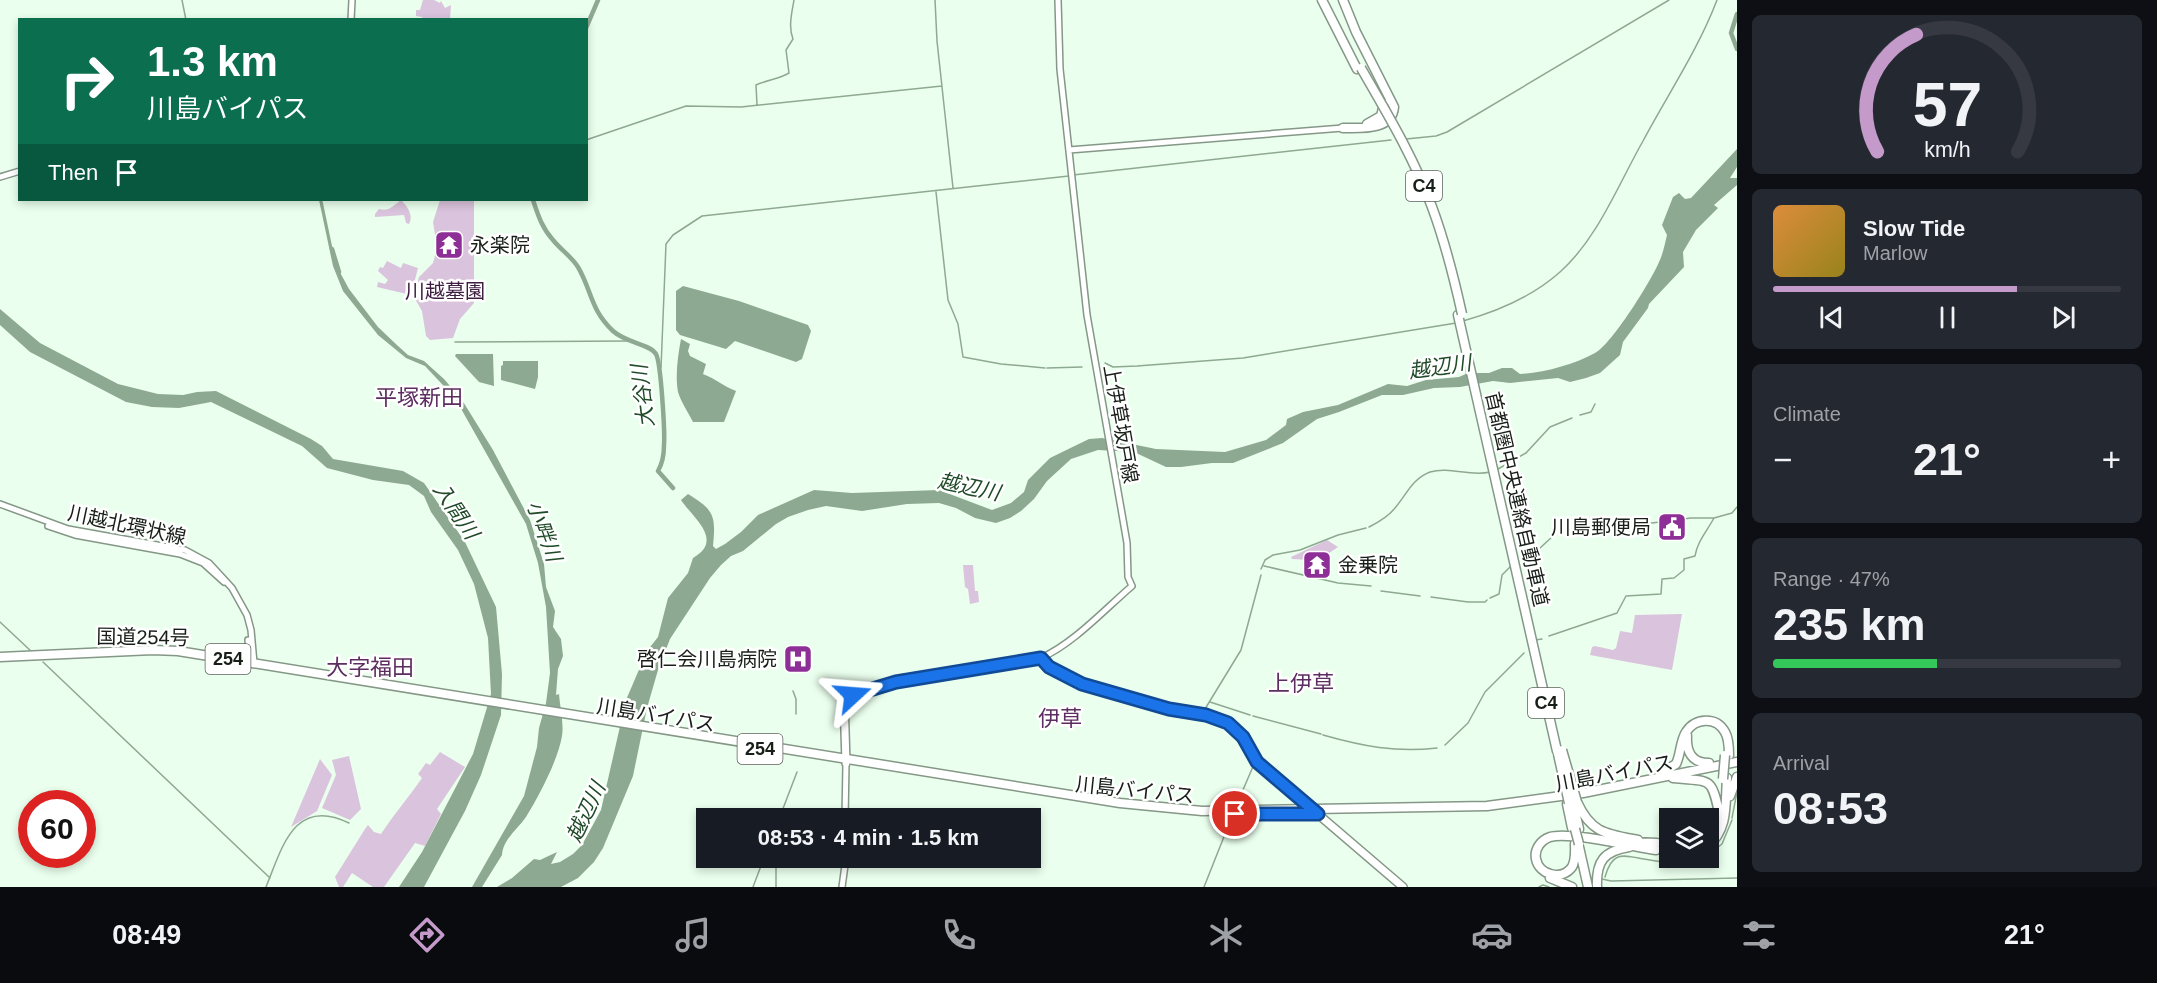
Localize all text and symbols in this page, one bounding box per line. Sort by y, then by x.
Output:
text: 1.3 km [147,38,278,85]
icon: right [48,42,126,120]
text: 57 [1912,70,1982,139]
text: 川島バイパス [147,94,308,124]
text: km/h [1924,138,1970,162]
icon: arrive [110,156,143,189]
text: Then [48,160,98,185]
road number: C4 [1406,171,1442,201]
text: Slow Tide [1863,216,1965,241]
temple icon: 永楽院 [433,229,465,261]
place label: 永楽院 [470,234,530,256]
text: Marlow [1863,242,1927,264]
park label: 川越墓園 [405,280,485,302]
icon: previous [1815,301,1848,334]
icon: pause [1931,301,1964,334]
icon: next [2047,301,2080,334]
water label: 越辺川 [1407,350,1475,382]
water label: 大谷川 [627,361,658,429]
street label: 上伊草坂戸線 [1100,363,1142,485]
district label: 平塚新田 [375,385,463,410]
street label: 首都圏中央連絡自動車道 [1482,389,1552,609]
text: Climate [1773,403,1841,425]
text: 21° [1913,434,1981,485]
text: − [1773,441,1792,478]
text: + [2102,441,2121,478]
water label: 越辺川 [936,469,1004,505]
water label: 入間川 [429,478,485,545]
water label: 小畔川 [523,497,567,566]
street label: 川越北環状線 [66,502,188,548]
public building icon: 川島郵便局 [1656,511,1688,543]
place label: 川島郵便局 [1551,516,1651,538]
temple icon: 金乗院 [1301,549,1333,581]
place label: 金乗院 [1338,554,1398,576]
text: Range · 47% [1773,568,1890,590]
text: 235 km [1773,599,1926,650]
street label: 国道254号 [96,625,190,649]
hospital icon: 啓仁会川島病院 [782,643,814,675]
road number: 254 [206,644,250,674]
place label: 啓仁会川島病院 [637,648,777,670]
district label: 大字福田 [326,655,414,680]
position arrow [821,663,885,727]
district label: 上伊草 [1268,671,1334,696]
road number: C4 [1528,688,1564,718]
street label: 川島バイパス [595,695,717,735]
district label: 伊草 [1038,706,1082,731]
road number: 254 [738,734,783,764]
street label: 川島バイパス [1553,751,1675,795]
text: Arrival [1773,752,1830,774]
street label: 川島バイパス [1074,773,1196,807]
water label: 越辺川 [562,777,610,845]
text: 08:53 [1773,783,1888,834]
pin [1209,788,1260,839]
speed limit sign: 60 [18,790,96,868]
icon: arrive [1218,797,1251,830]
map controls [1659,808,1719,868]
button: layers [1659,808,1719,868]
text: 08:53 · 4 min · 1.5 km [758,825,979,850]
icon: directions [406,914,448,956]
icon: music [672,914,714,956]
icon: phone [938,914,980,956]
icon: climate [1205,914,1247,956]
icon: car [1471,914,1513,956]
icon: filters [1738,914,1780,956]
text: 08:49 [112,920,181,950]
text: 21° [2004,920,2045,950]

